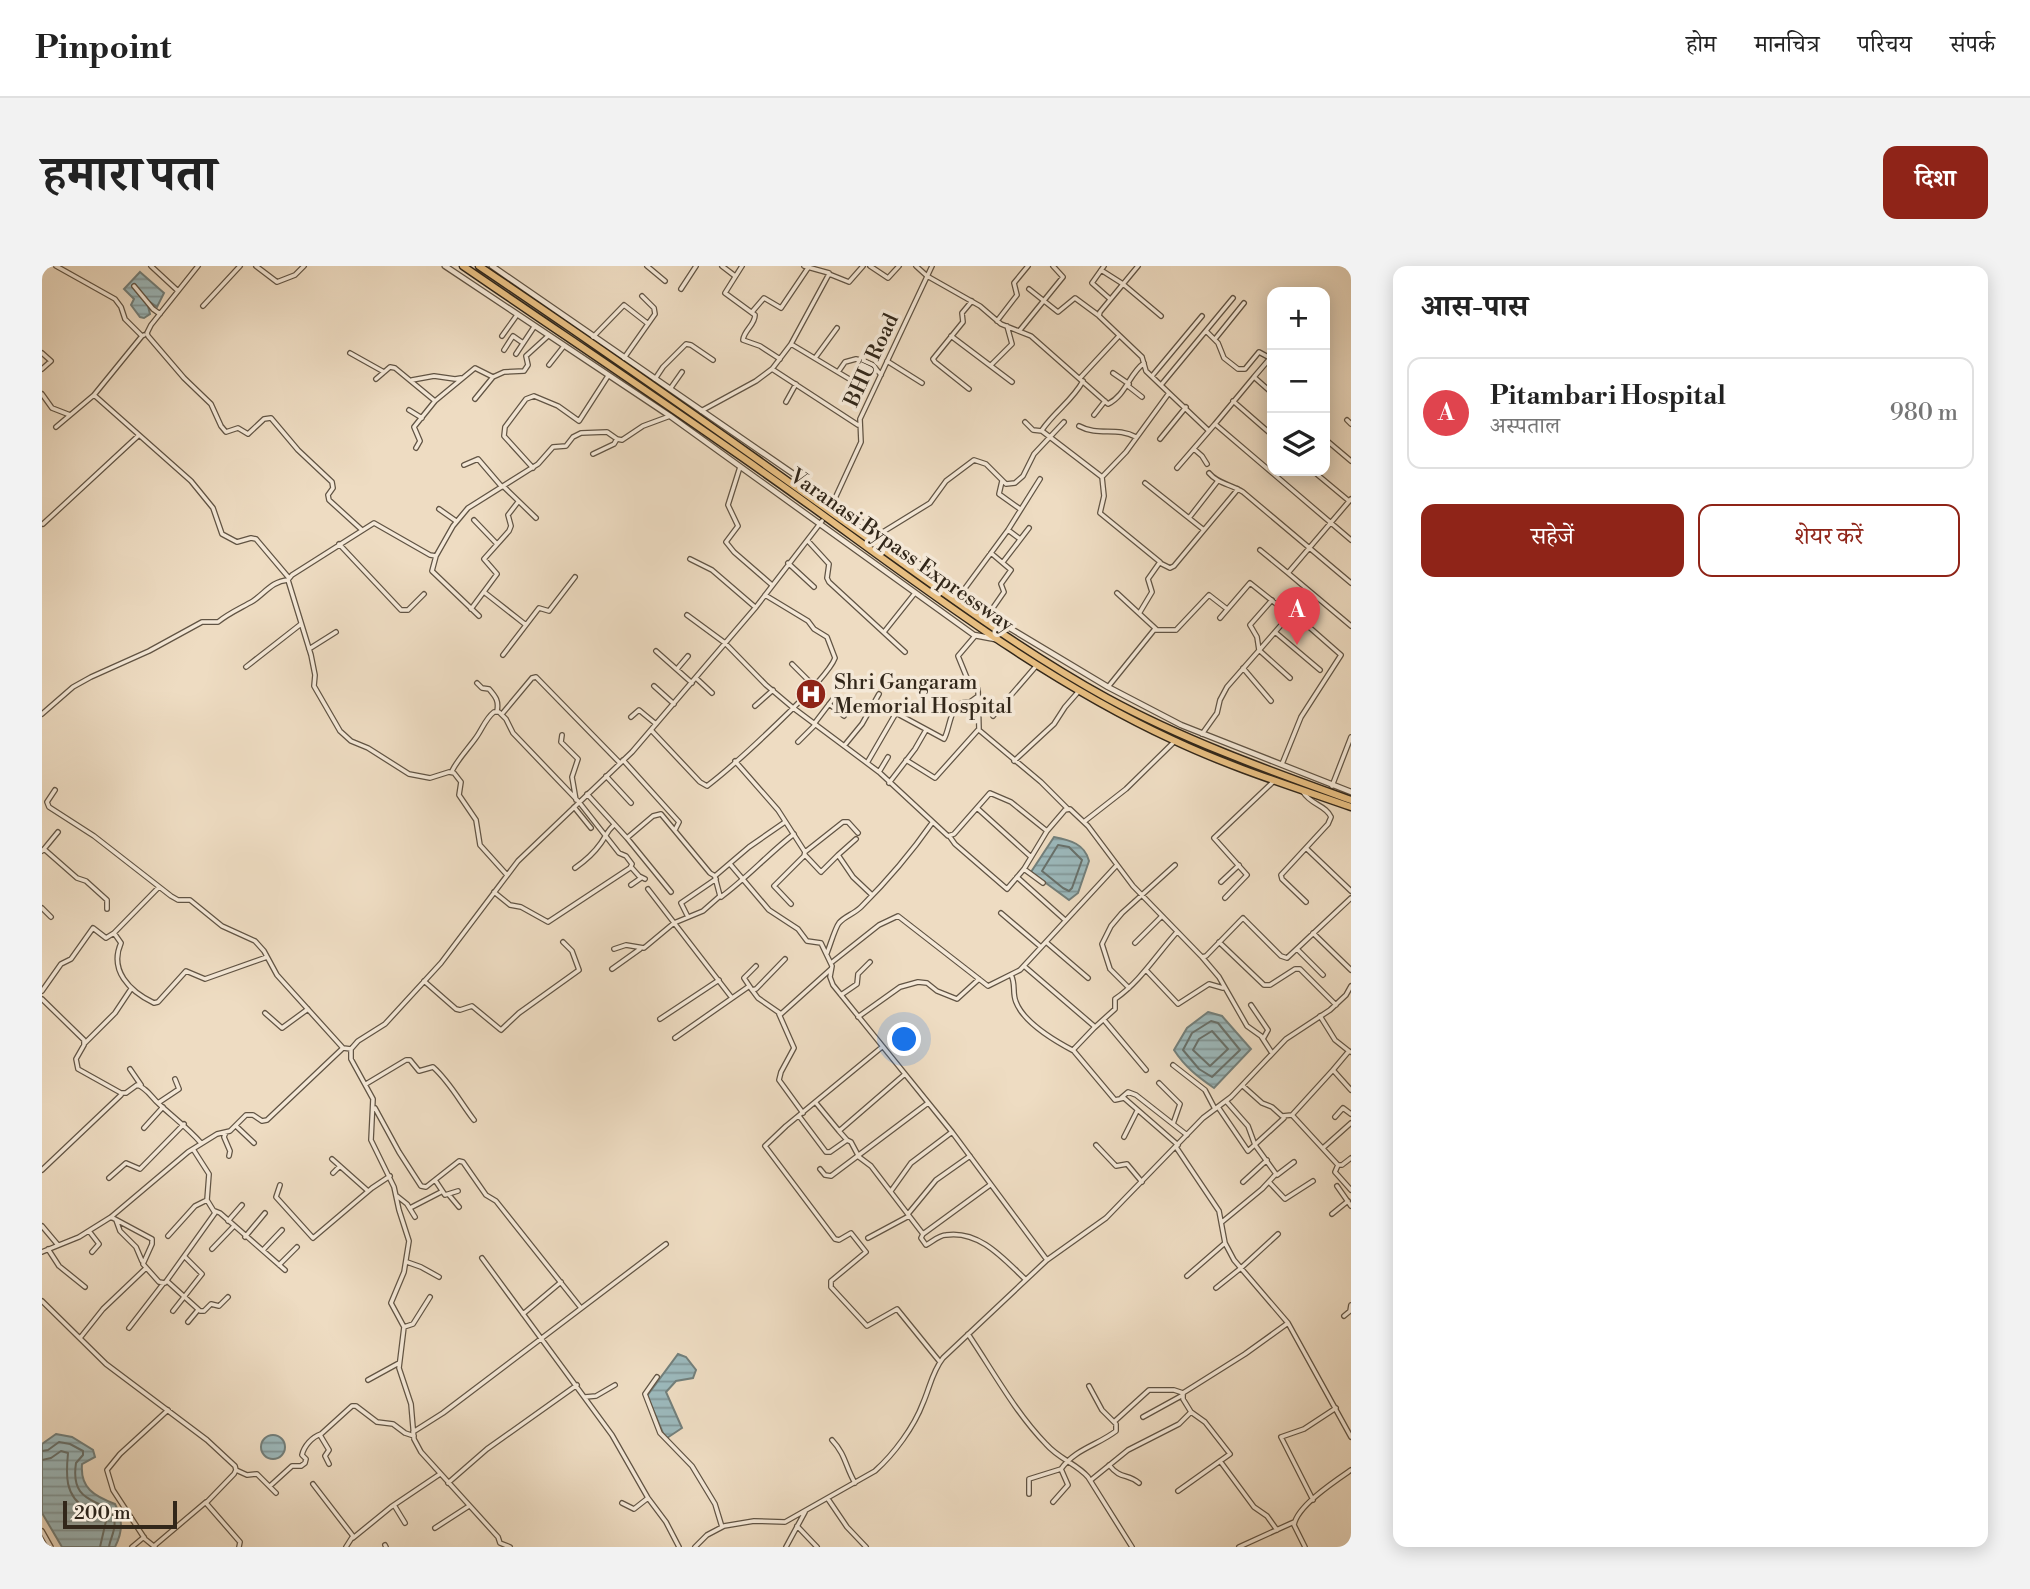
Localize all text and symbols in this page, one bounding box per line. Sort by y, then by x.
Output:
text: Pinpoint [35,28,172,69]
text: होम [1686,30,1716,60]
text: मानचित्र [1754,30,1820,60]
text: परिचय [1858,30,1912,60]
text: संपर्क [1950,30,1995,60]
text: हमारा पता [42,145,217,206]
button: दिशा [1883,146,1988,219]
map controls [1267,287,1330,476]
button: + [1267,287,1330,350]
text: आस-पास [1421,288,1528,326]
street label: BHU Road [839,310,905,412]
button: − [1267,350,1330,413]
text: Pitambari Hospital [1490,380,1726,412]
text: A [1438,399,1454,427]
text: 980 m [1890,399,1958,427]
text: अस्पताल [1490,412,1560,440]
button: layers [1267,413,1330,476]
street label: Varanasi Bypass Expressway [783,463,1019,639]
button: सहेजें [1421,504,1684,577]
button: शेयर करें [1698,504,1960,577]
pin: A [1274,587,1320,645]
place label: Shri Gangaram Memorial Hospital [834,670,1012,720]
hospital icon: Shri Gangaram Memorial Hospital [794,677,828,711]
your location [887,1022,921,1056]
scale bar [63,1498,177,1530]
text: 200 m [74,1501,131,1525]

